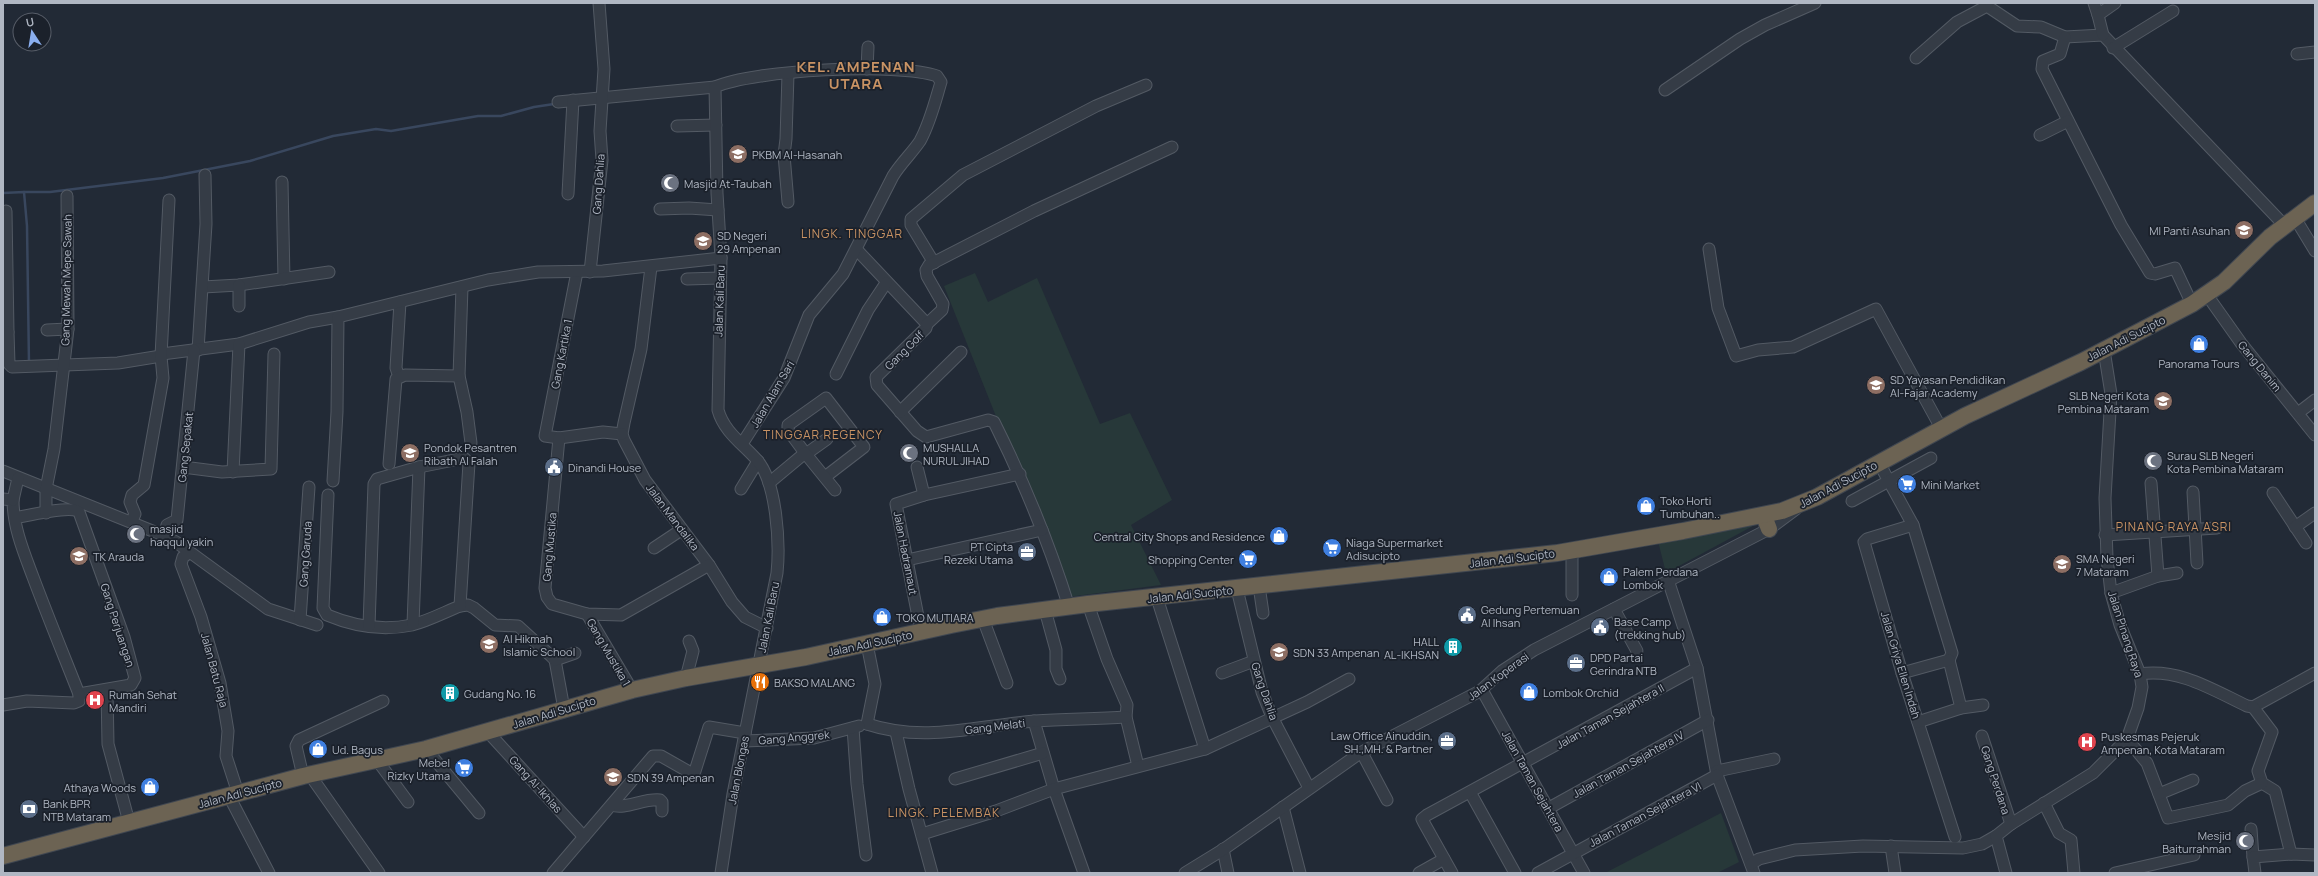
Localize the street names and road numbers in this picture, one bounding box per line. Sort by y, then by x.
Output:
street label: Gang Dahlia [588,153,608,215]
street label: Gang Mewah Mepe Sawah [57,214,75,346]
street label: Jalan Kali Baru [710,265,728,337]
street label: Jalan Adi Sucipto [2084,312,2168,364]
street label: Gang Kartika 1 [547,318,575,390]
street label: Gang Golf [881,327,927,373]
street label: Gang Danim [2235,338,2285,394]
street label: Jalan Alam Sari [747,358,797,430]
street label: Gang Sepakat [174,411,196,483]
street label: Jalan Adi Sucipto [1797,457,1880,511]
street label: Jalan Mandalika [643,481,703,553]
street label: Jalan Hadramaut [891,510,921,596]
street label: Gang Mustika [539,512,559,582]
street label: Gang Garuda [295,521,315,587]
street label: Jalan Adi Sucipto [1468,545,1556,571]
street label: Jalan Kali Baru [754,580,782,654]
street label: Gang Perjuangan [97,581,139,669]
street label: Jalan Adi Sucipto [1147,582,1234,606]
street label: Jalan Pinang Raya [2105,589,2147,679]
street label: Jalan Griya Ellen Indah [1878,610,1924,720]
street label: Gang Mustika 1 [584,615,634,689]
street label: Jalan Adi Sucipto [826,627,914,659]
street label: Jalan Batu Raja [198,631,232,709]
street label: Jalan Koperasi [1464,649,1532,703]
street label: Gang Dahlia [1248,660,1282,722]
street label: Jalan Taman Sejahtera II [1553,680,1667,752]
street label: Jalan Adi Sucipto [511,692,598,732]
street label: Gang Melati [964,715,1026,737]
street label: Gang Anggrek [758,726,831,748]
street label: Jalan Taman Sejahtera IV [1570,727,1687,801]
street label: Jalan Taman Sejahtera [1499,728,1567,834]
street label: Jalan Blongas [724,734,752,805]
street label: Gang Perdana [1978,744,2014,816]
street label: Gang Al-Ikhlas [506,752,566,816]
street label: Jalan Adi Sucipto [197,775,284,811]
street label: Jalan Taman Sejahtera VI [1586,778,1704,850]

